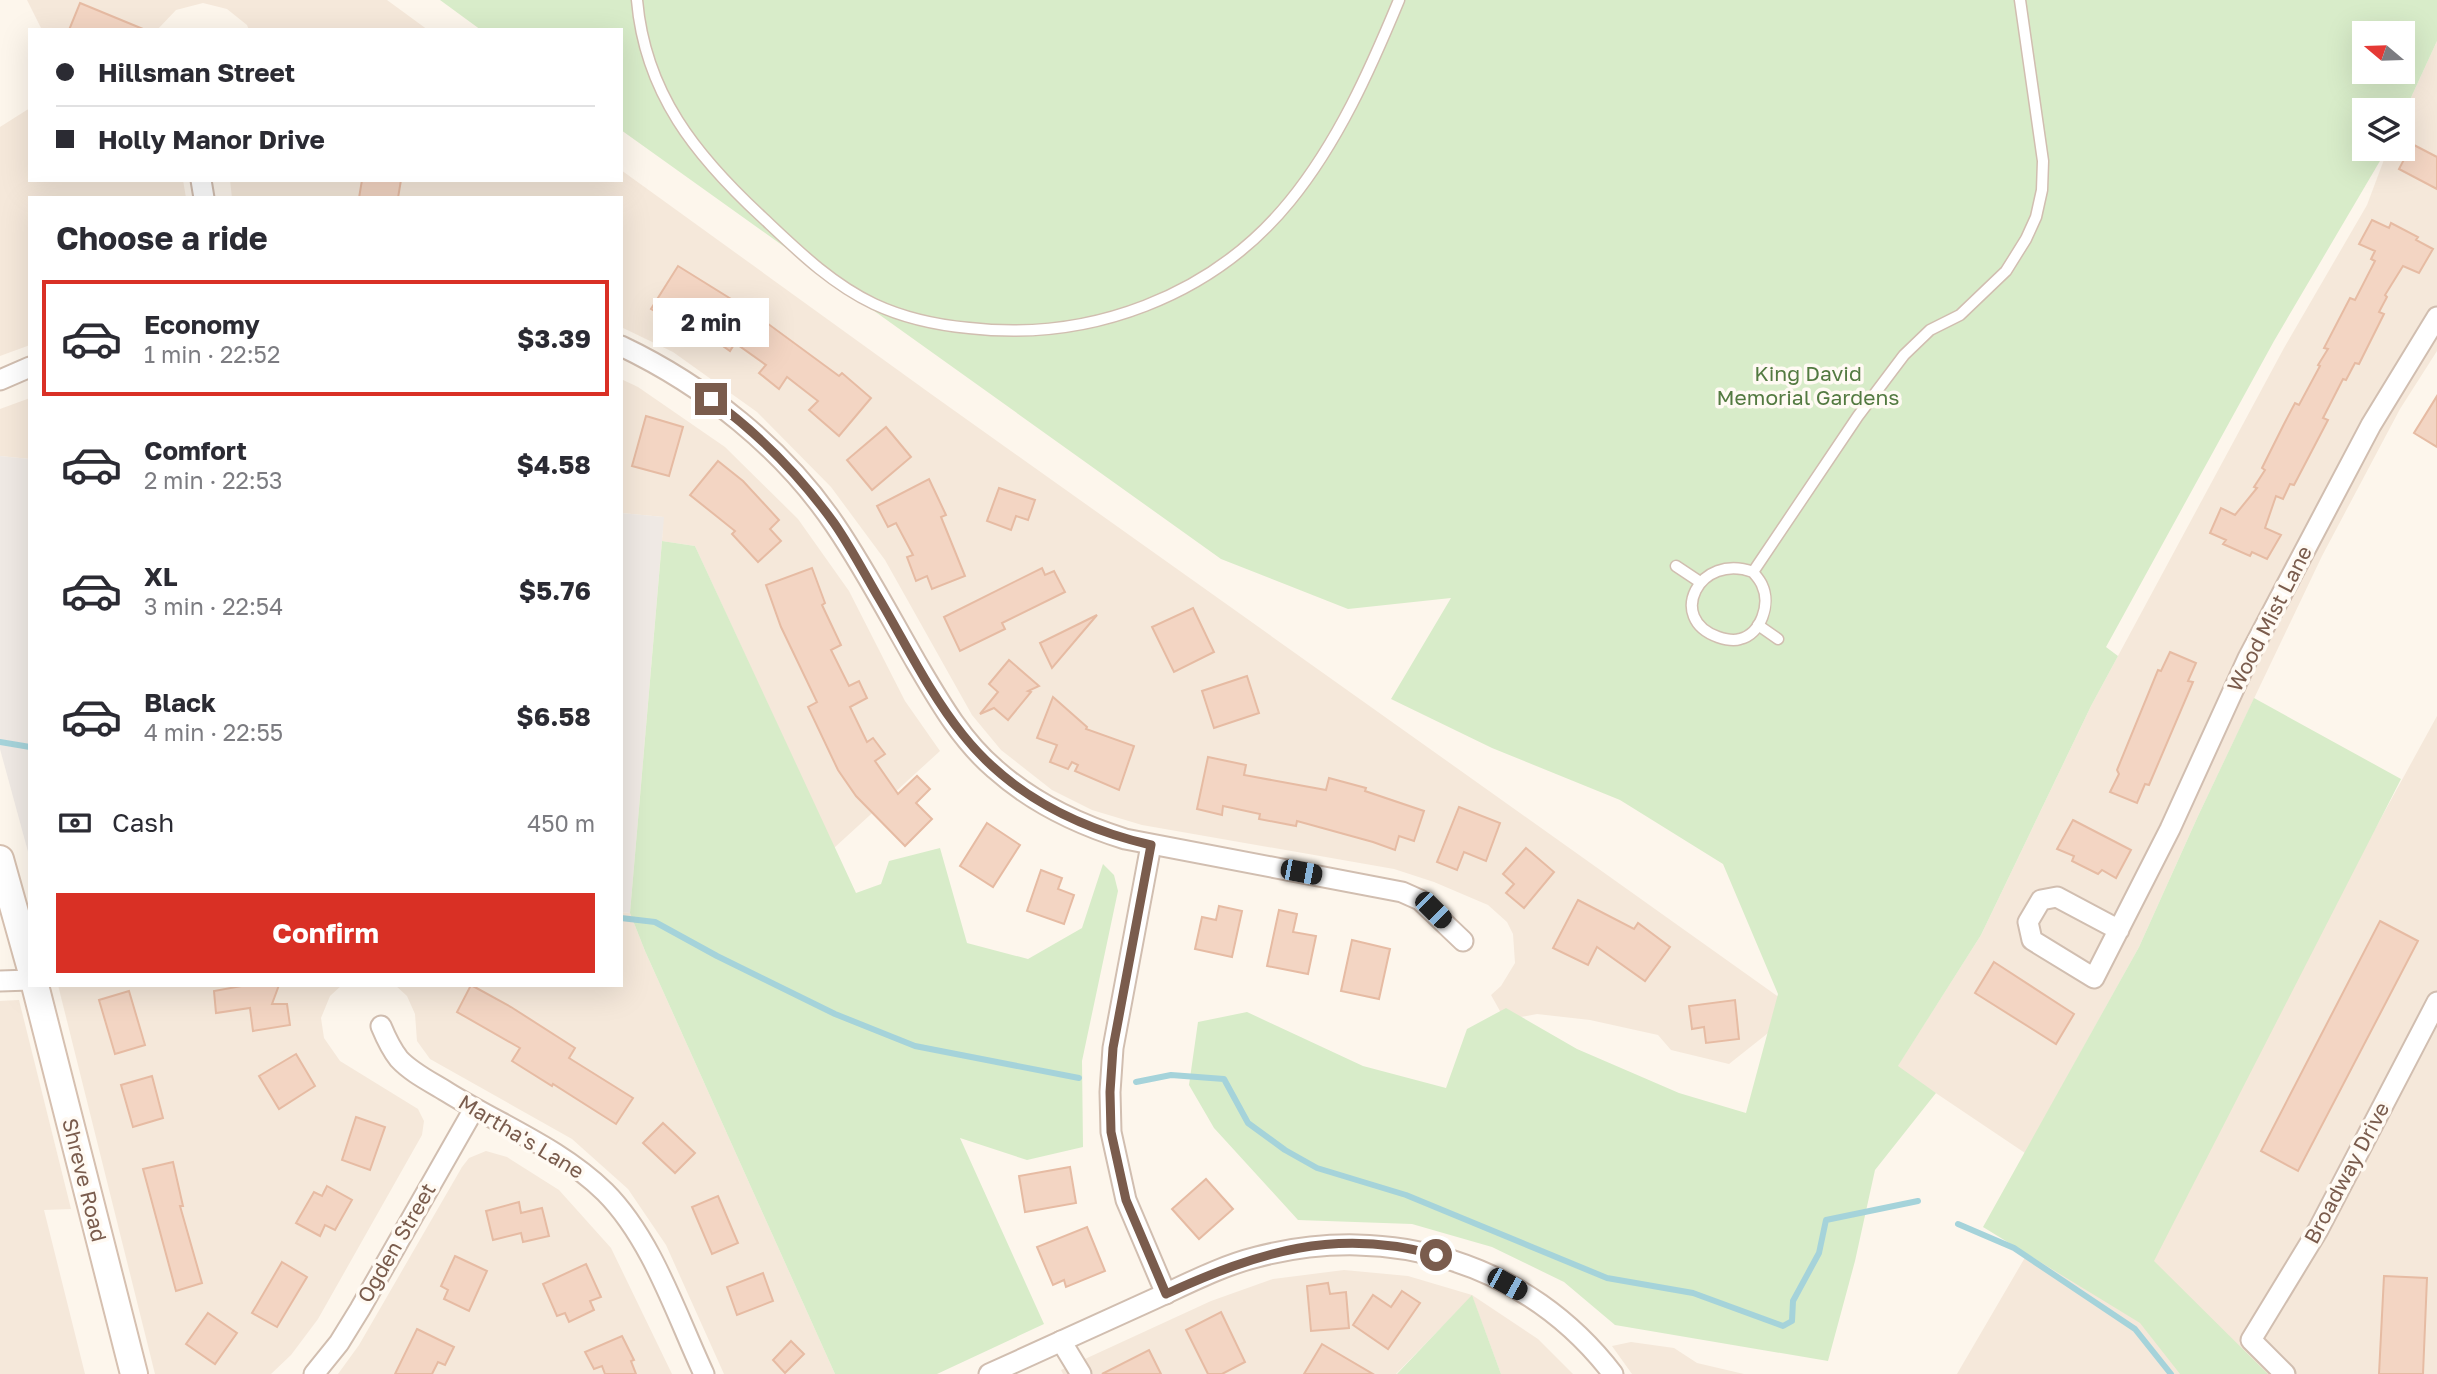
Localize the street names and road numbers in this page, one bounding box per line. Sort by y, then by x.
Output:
street label: Wood Mist Lane [2221,541,2317,696]
street label: Martha's Lane [454,1089,589,1184]
street label: Broadway Drive [2298,1097,2394,1248]
street label: Shreve Road [57,1115,113,1244]
street label: Ogden Street [351,1178,441,1307]

